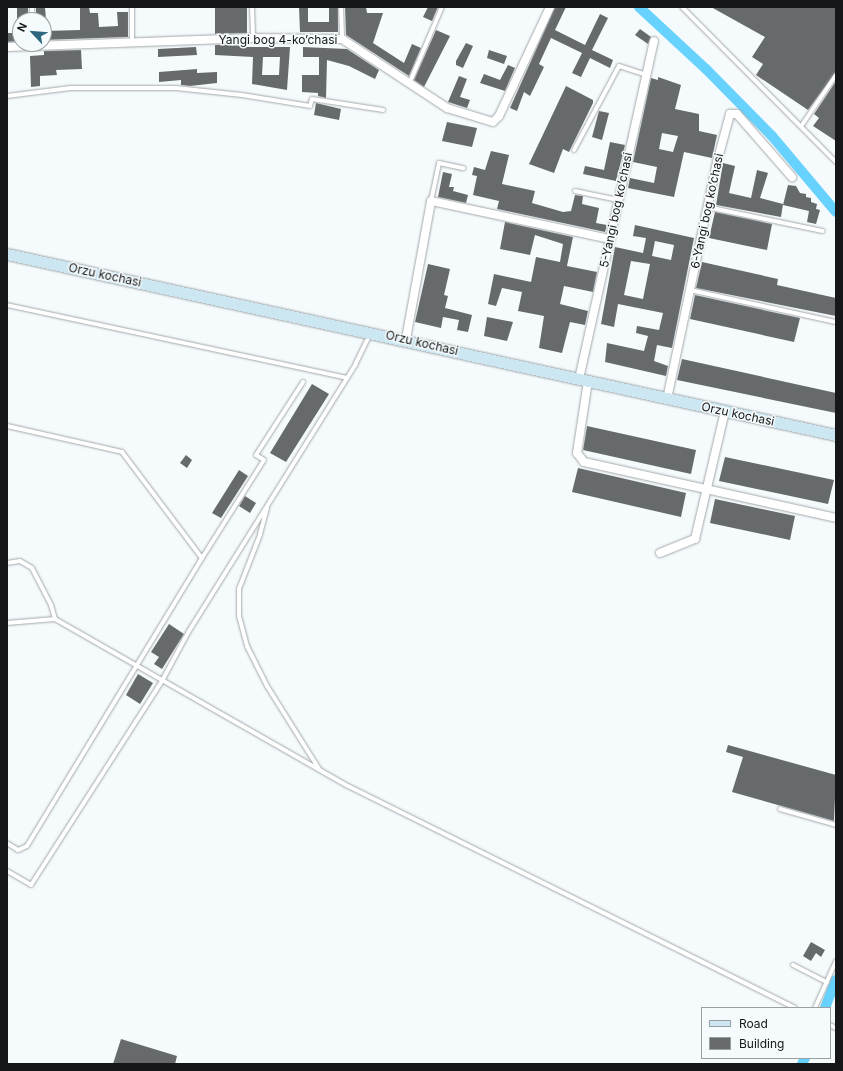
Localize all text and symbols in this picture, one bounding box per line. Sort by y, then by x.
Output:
north arrow [12,12,52,52]
text: N [14,20,30,34]
street label: Yangi bog 4-koʼchasi [219,33,337,47]
street label: 5-Yangi bog koʼchasi [597,151,635,269]
street label: 6-Yangi bog koʼchasi [688,152,726,270]
street label: Orzu kochasi [67,260,143,290]
street label: Orzu kochasi [384,328,460,358]
street label: Orzu kochasi [700,399,776,429]
legend [701,1007,831,1059]
text: Road [739,1016,768,1031]
text: Building [739,1036,784,1051]

